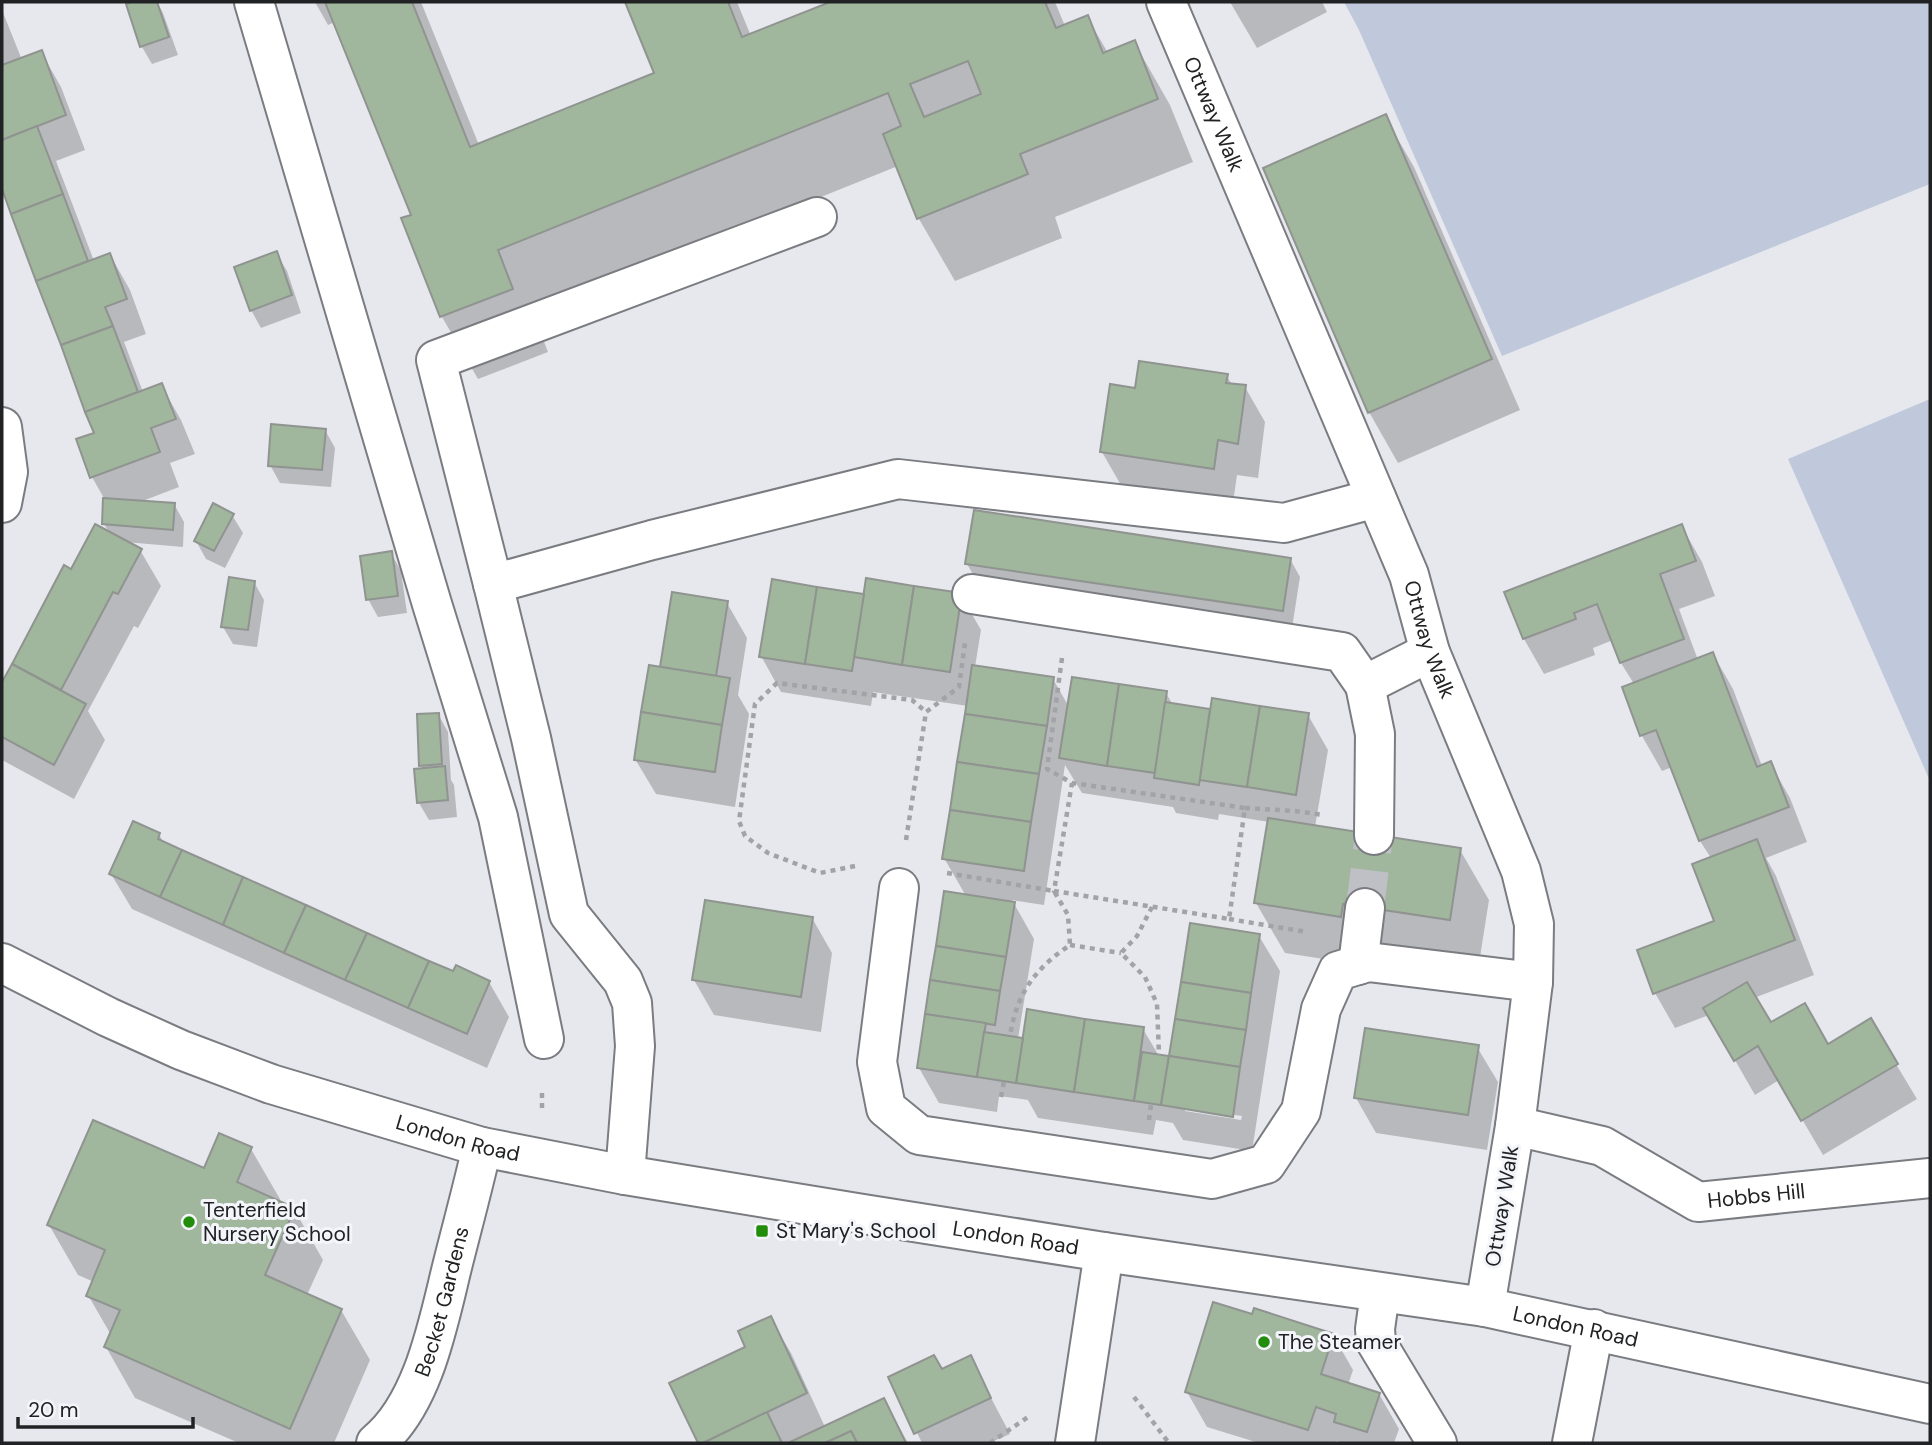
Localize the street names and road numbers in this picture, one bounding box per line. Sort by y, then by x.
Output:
street label: Ottway Walk [1177,52,1251,177]
street label: Ottway Walk [1397,577,1462,703]
street label: London Road [393,1108,522,1168]
street label: Ottway Walk [1479,1143,1525,1269]
street label: Hobbs Hill [1706,1177,1806,1215]
street label: London Road [951,1214,1081,1262]
street label: Becket Gardens [408,1224,476,1381]
street label: London Road [1510,1300,1641,1354]

